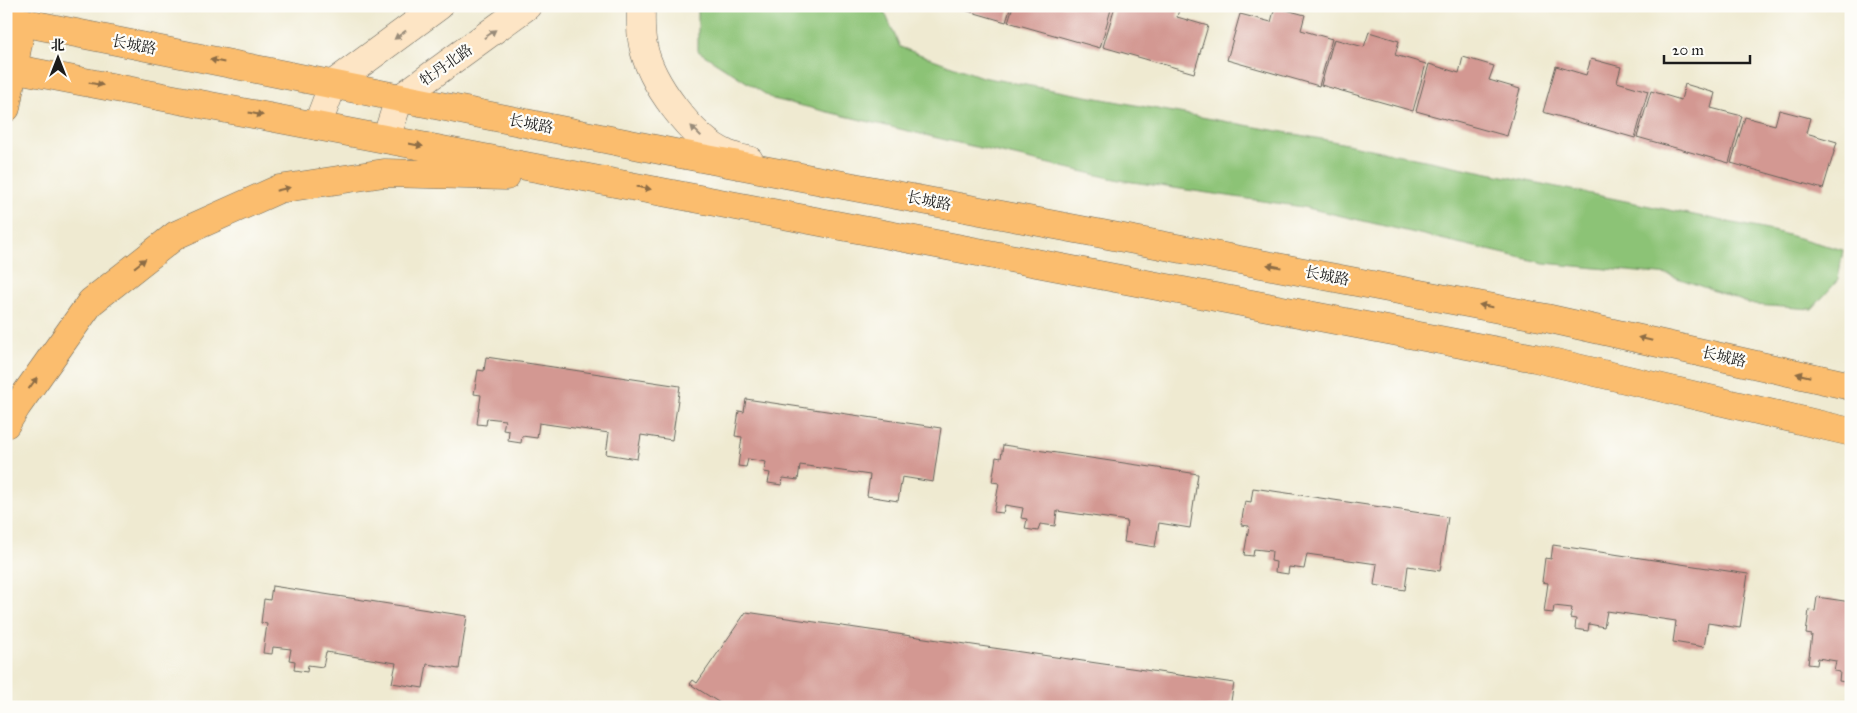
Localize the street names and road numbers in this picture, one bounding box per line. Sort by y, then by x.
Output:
street label: 长城路 [110,32,158,58]
street label: 牡丹北路 [416,40,476,90]
street label: 长城路 [507,111,555,137]
street label: 长城路 [905,188,953,214]
street label: 长城路 [1303,263,1351,289]
street label: 长城路 [1700,343,1748,371]

